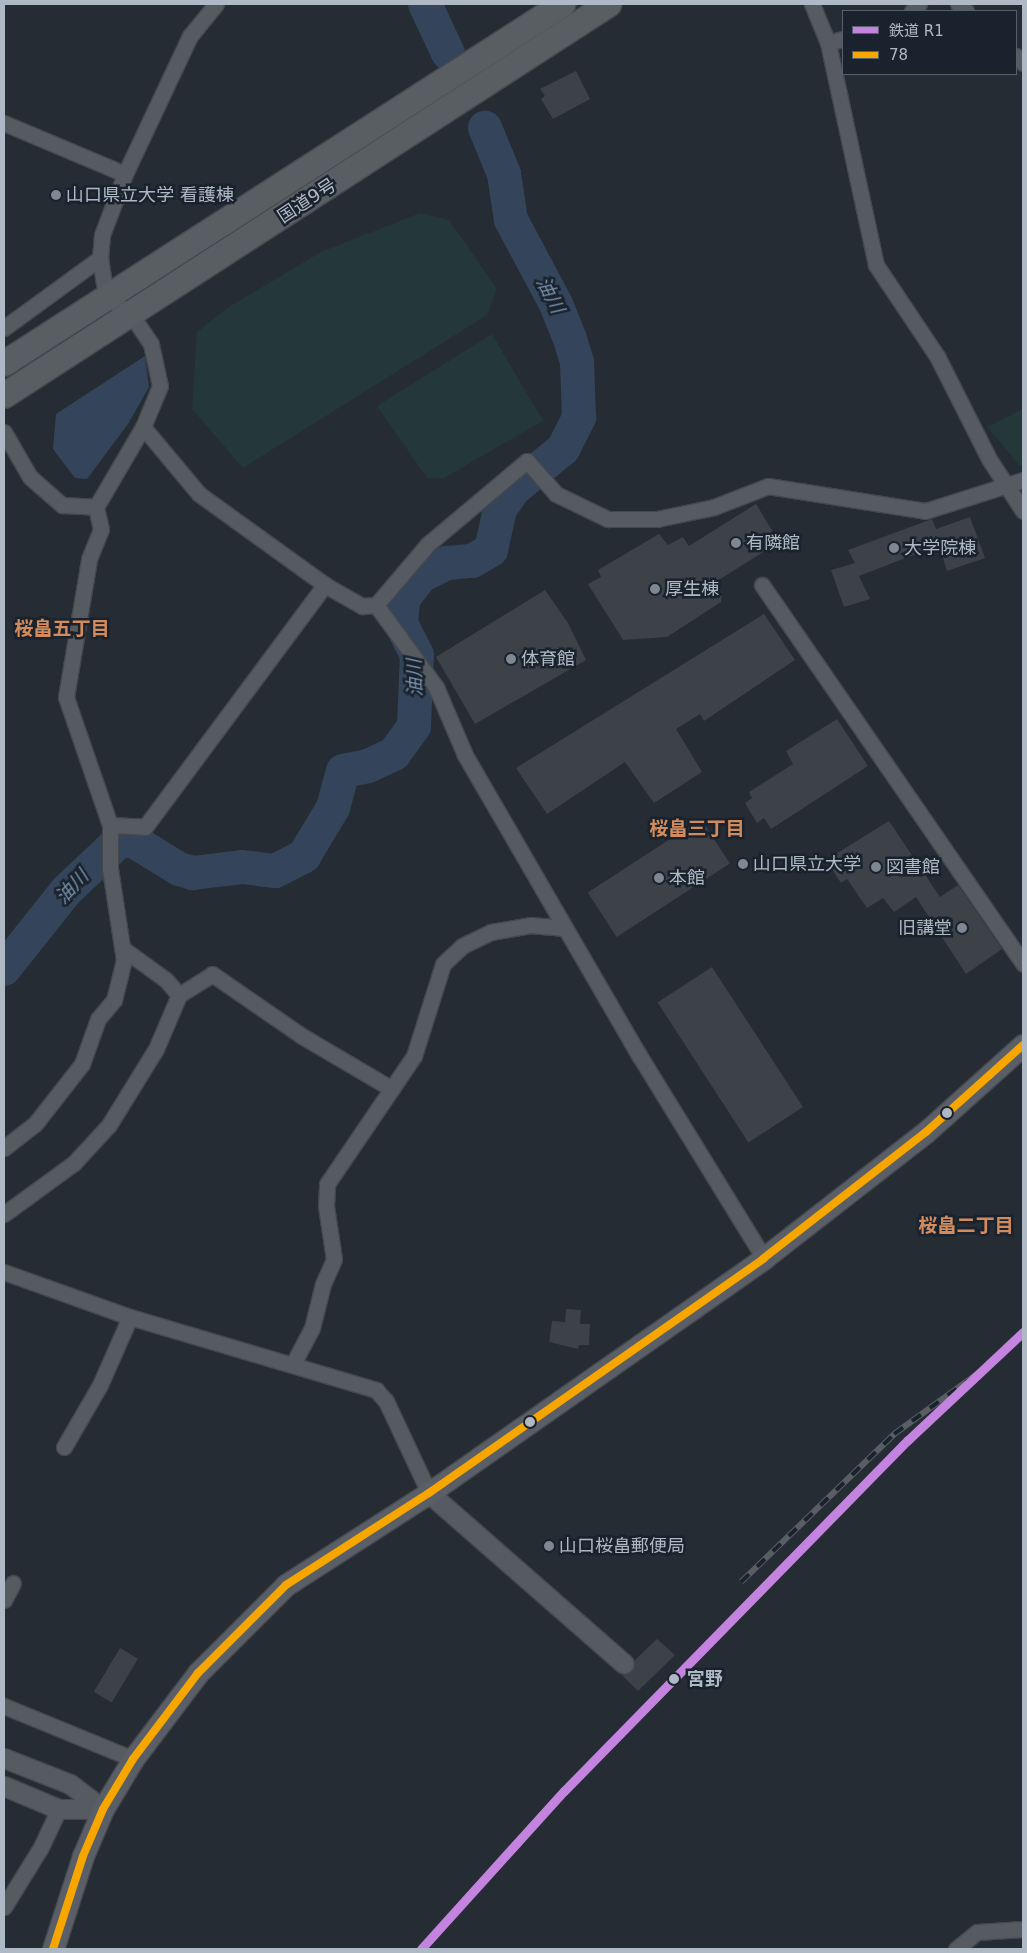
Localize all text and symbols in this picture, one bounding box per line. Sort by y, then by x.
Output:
legend [842,10,1017,75]
text: 鉄道 R1 [889,22,944,40]
text: 78 [889,46,908,64]
street label: 国道9号 [274,174,340,228]
place label: 山口県立大学 看護棟 [66,184,234,206]
marker: 山口県立大学 看護棟 [50,189,62,201]
water label: 油川 [531,273,569,317]
place label: 有隣館 [746,532,800,554]
marker: 有隣館 [730,537,742,549]
place label: 大学院棟 [904,537,976,559]
marker: 大学院棟 [888,542,900,554]
place label: 厚生棟 [665,578,719,600]
marker: 厚生棟 [649,583,661,595]
district label: 桜畠五丁目 [15,618,109,640]
place label: 体育館 [521,648,575,670]
marker: 体育館 [505,653,517,665]
water label: 油川 [403,659,427,697]
district label: 桜畠三丁目 [650,818,744,840]
place label: 山口県立大学 [753,853,861,875]
place label: 図書館 [886,856,940,878]
marker: 山口県立大学 [737,858,749,870]
marker: 図書館 [870,861,882,873]
water label: 油川 [51,865,93,909]
place label: 本館 [669,867,705,889]
marker: 本館 [653,872,665,884]
place label: 旧講堂 [898,917,952,939]
marker: 旧講堂 [956,922,968,934]
unlabelled marker [942,1108,952,1118]
district label: 桜畠二丁目 [919,1215,1013,1237]
unlabelled marker [525,1417,535,1427]
place label: 山口桜畠郵便局 [559,1535,685,1557]
marker: 山口桜畠郵便局 [543,1540,555,1552]
place label: 宮野 [687,1668,723,1690]
marker: 宮野 [665,1670,683,1688]

